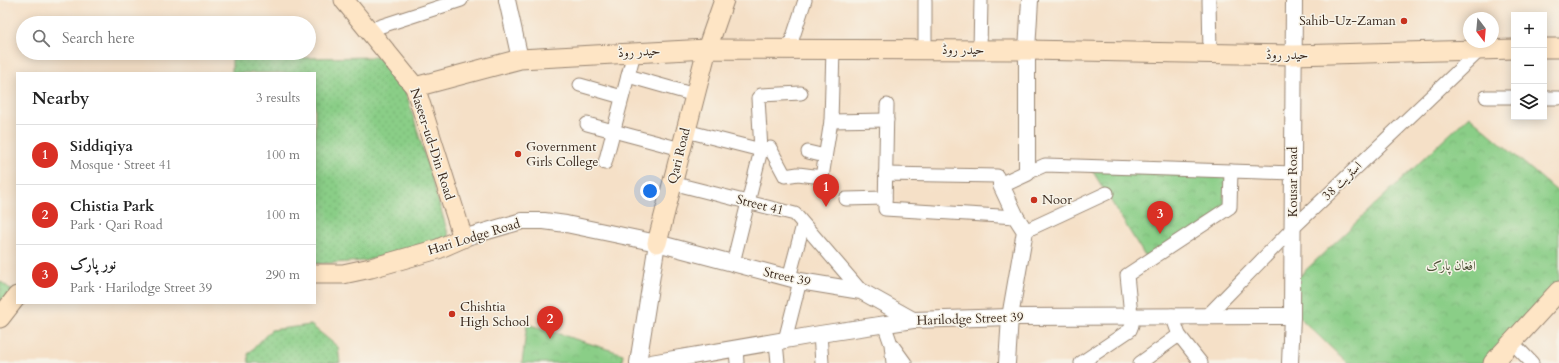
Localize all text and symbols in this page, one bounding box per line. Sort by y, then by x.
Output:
place label: Sahib-Uz-Zaman [1299,12,1397,30]
north arrow [1463,12,1499,48]
map controls [1511,12,1547,120]
button: + [1511,12,1547,48]
search box [16,16,316,60]
marker: Sahib-Uz-Zaman [1399,16,1409,26]
icon: search [30,27,52,49]
text: Search here [62,28,135,48]
street label: حیدر روڈ [942,41,984,59]
street label: حیدر روڈ [617,42,661,62]
street label: حیدر روڈ [1266,46,1308,64]
button: − [1511,48,1547,84]
button: layers [1511,84,1547,120]
street label: Naseer-ud-Din Road [405,86,459,202]
text: Nearby [32,87,89,110]
text: 3 results [256,89,300,107]
street label: Qari Road [663,126,695,186]
text: Siddiqiya [70,136,133,156]
place label: Government Girls College [526,138,599,171]
text: 1 [42,146,48,164]
text: 100 m [266,146,300,164]
street label: Kousar Road [1284,147,1302,217]
marker: Government Girls College [513,149,523,159]
text: Mosque · Street 41 [70,156,172,174]
street label: اسٹریٹ 38 [1318,157,1366,205]
pin: 1 [813,174,839,207]
your location [640,181,660,201]
street label: Street 41 [734,190,786,220]
place label: Noor [1042,191,1072,209]
marker: Noor [1029,195,1039,205]
text: Chistia Park [70,196,154,216]
pin: 3 [1147,201,1173,234]
text: 2 [42,206,48,224]
text: 100 m [266,206,300,224]
street label: Hari Lodge Road [426,214,522,260]
text: Park · Qari Road [70,216,163,234]
text: نور پارک [70,254,116,274]
park label: افغان پارک [1426,257,1476,275]
street label: Street 39 [762,263,813,291]
text: 3 [42,266,48,284]
text: 290 m [266,266,300,284]
text: Park · Harilodge Street 39 [70,279,212,297]
place label: Chishtia High School [460,298,530,331]
pin: 2 [537,306,563,339]
street label: Harilodge Street 39 [916,308,1024,330]
marker: Chishtia High School [447,309,457,319]

